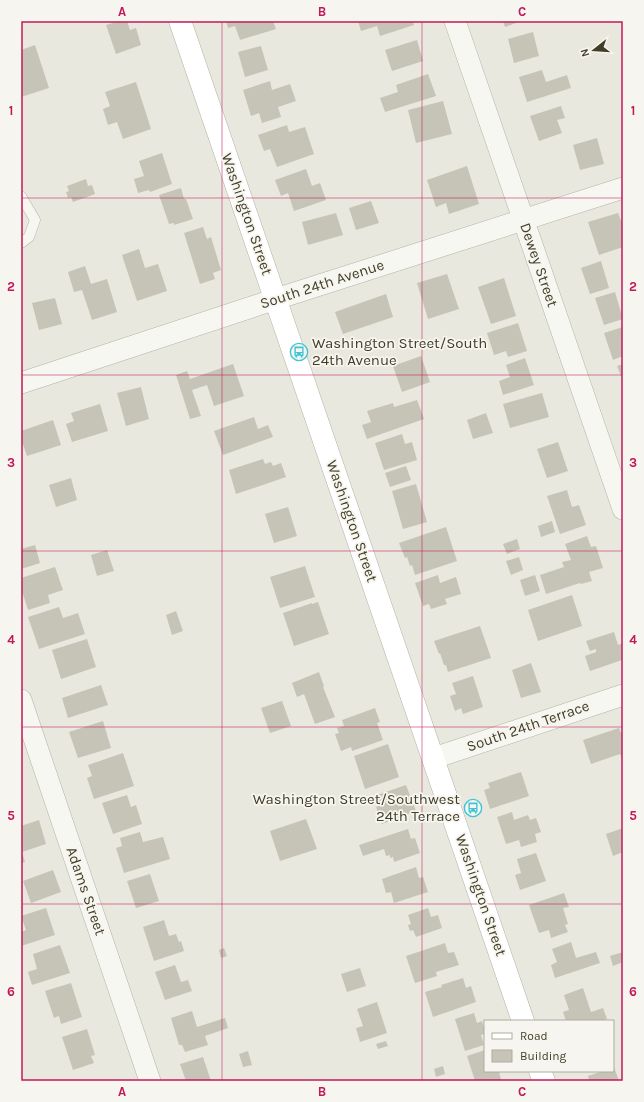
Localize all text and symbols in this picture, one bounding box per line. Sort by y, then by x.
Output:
text: A [118,4,126,19]
text: B [318,4,326,19]
text: C [518,4,526,19]
north arrow [574,30,614,70]
text: N [578,47,592,58]
text: 1 [9,103,13,118]
text: 1 [631,103,635,118]
street label: Washington Street [218,151,276,278]
street label: Dewey Street [516,221,562,310]
street label: South 24th Avenue [258,255,386,313]
text: 2 [7,279,15,294]
text: 2 [629,279,637,294]
place label: Washington Street/South 24th Avenue [312,334,487,369]
bus stop icon: Washington Street/South 24th Avenue [289,342,309,362]
text: 3 [7,455,15,470]
text: 3 [629,455,637,470]
street label: Washington Street [323,458,381,585]
text: 4 [7,632,15,647]
text: 4 [629,632,637,647]
street label: South 24th Terrace [464,697,592,755]
place label: Washington Street/Southwest 24th Terrace [253,790,460,825]
bus stop icon: Washington Street/Southwest 24th Terrace [463,798,483,818]
text: 5 [7,808,15,823]
text: 5 [629,808,637,823]
street label: Washington Street [452,832,510,959]
street label: Adams Street [62,844,110,938]
text: 6 [7,984,15,999]
text: 6 [629,984,637,999]
legend [484,1020,614,1072]
text: Road [520,1029,548,1043]
text: Building [520,1049,567,1063]
text: A [118,1084,126,1099]
text: B [318,1084,326,1099]
text: C [518,1084,526,1099]

